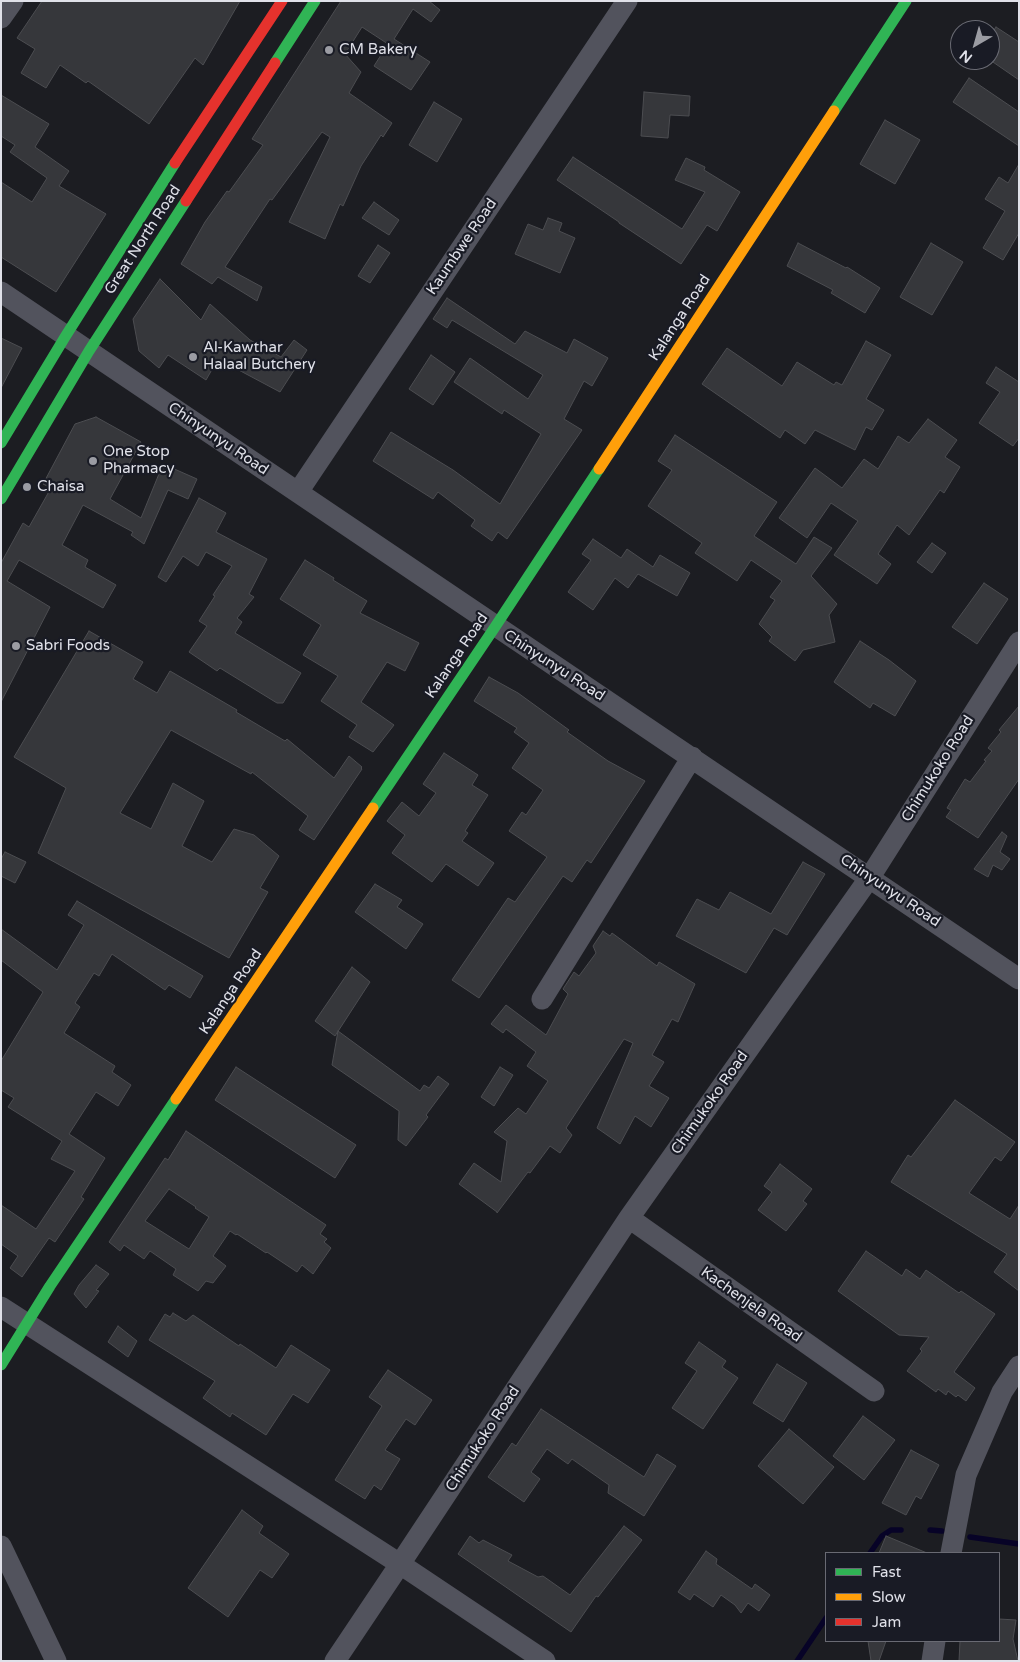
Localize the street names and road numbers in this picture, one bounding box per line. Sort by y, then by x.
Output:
street label: Great North Road [101,182,185,298]
street label: Kaumbwe Road [423,195,501,299]
street label: Kalanga Road [645,271,715,365]
street label: Chinyunyu Road [164,399,272,479]
street label: Kalanga Road [422,610,492,702]
street label: Chinyunyu Road [500,627,608,705]
street label: Chimukoko Road [898,712,978,826]
street label: Chinyunyu Road [836,851,944,931]
street label: Kalanga Road [196,946,266,1038]
street label: Chimukoko Road [668,1048,752,1158]
street label: Kachenjela Road [697,1263,805,1347]
street label: Chimukoko Road [442,1383,524,1495]

